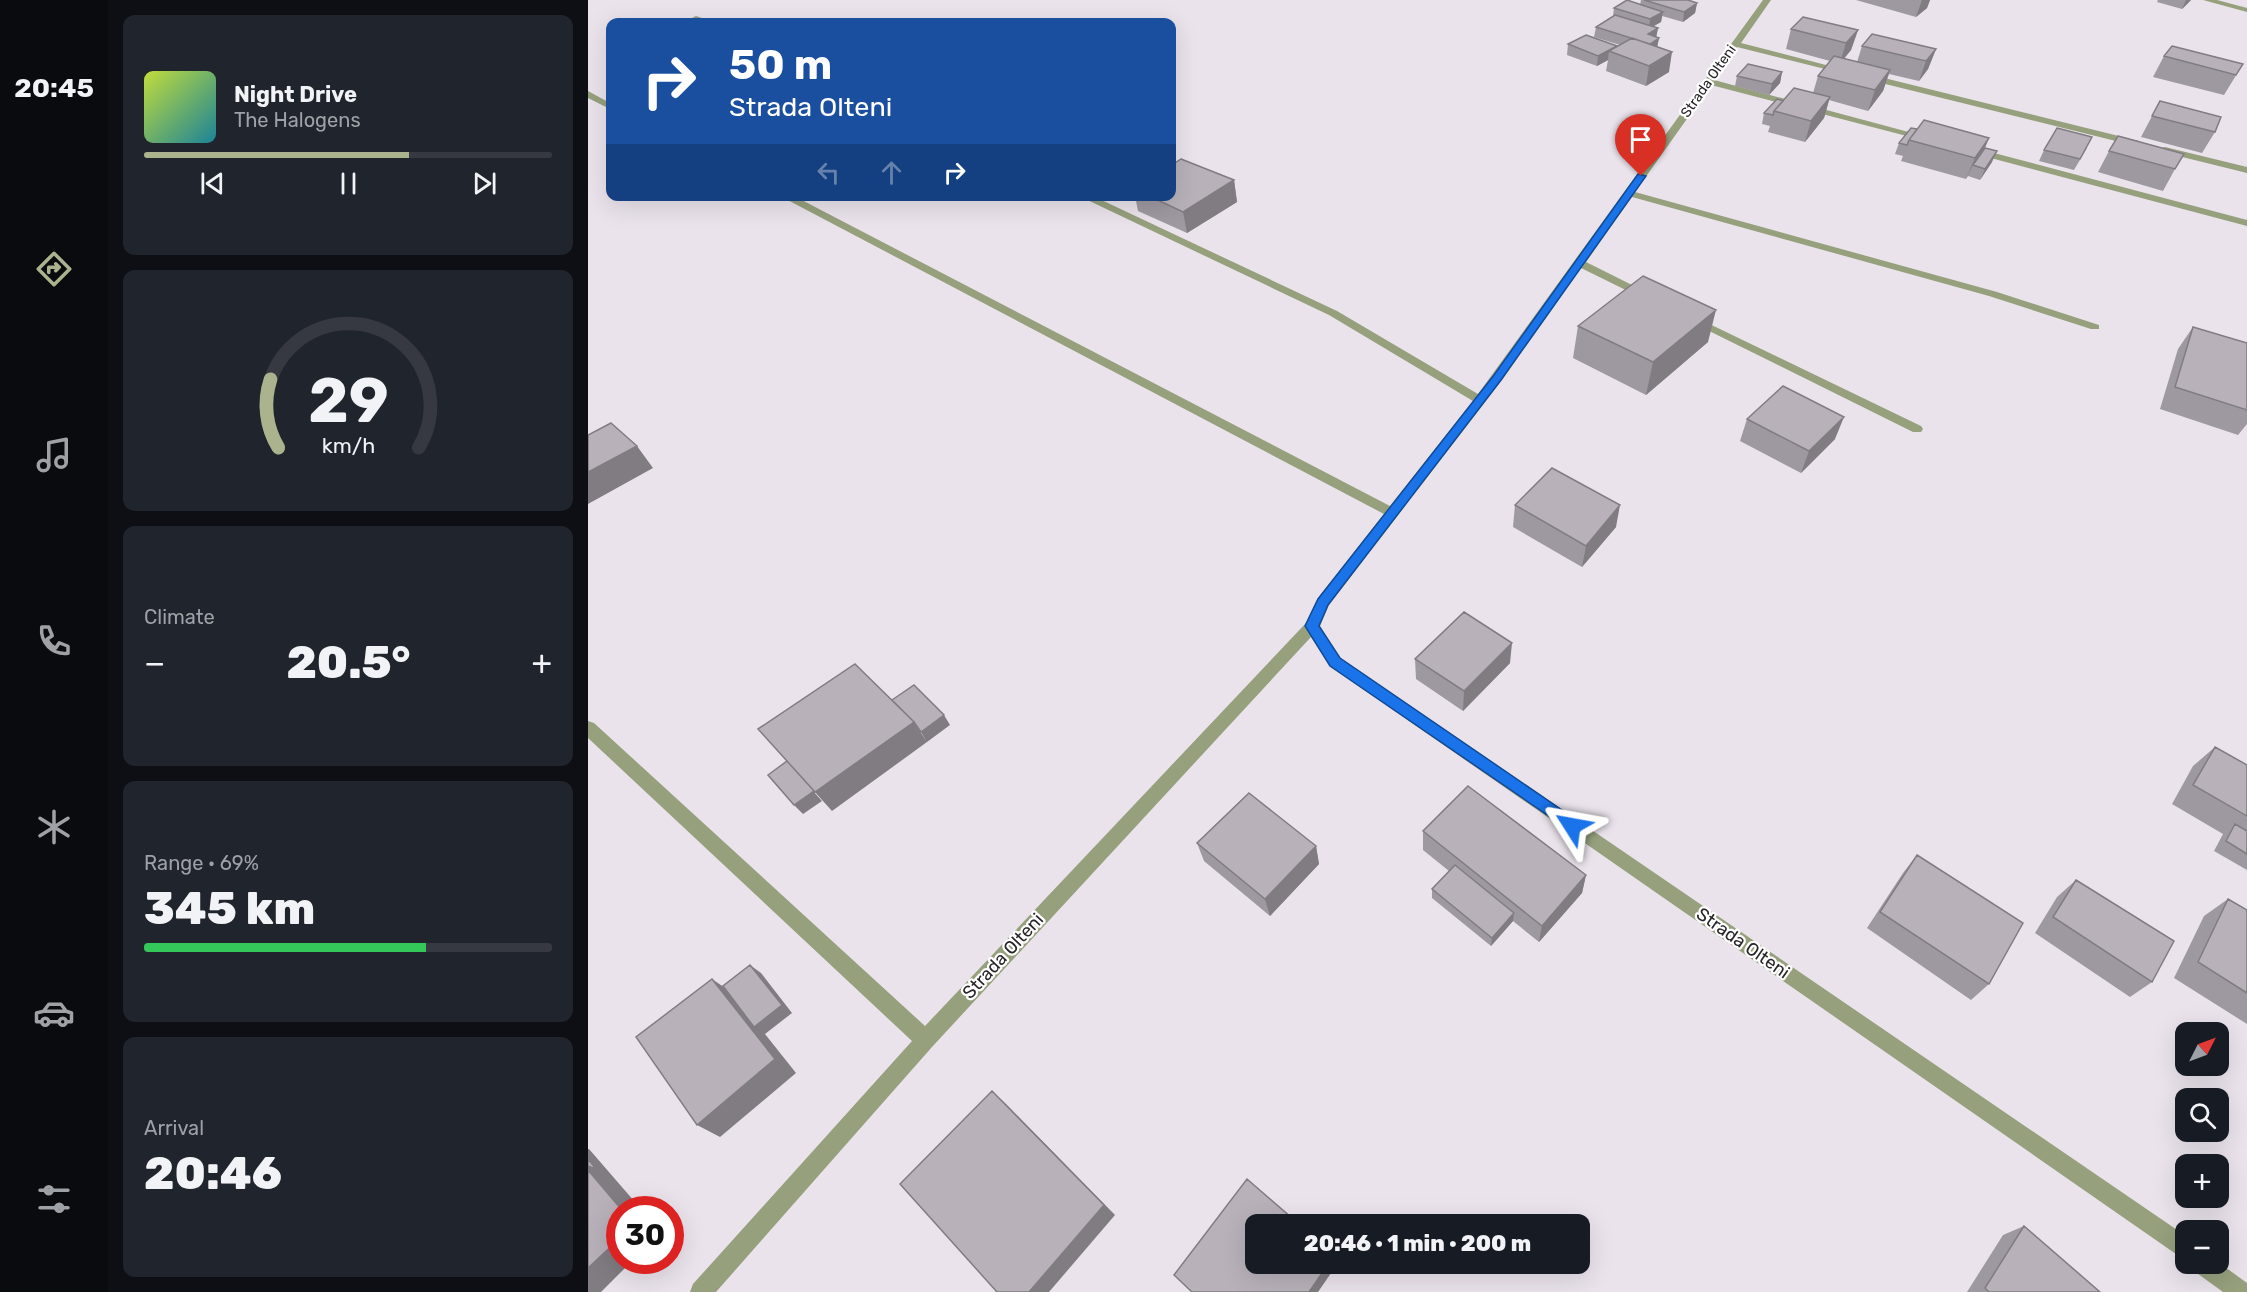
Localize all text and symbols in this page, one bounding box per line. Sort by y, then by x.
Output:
text: 50 m [729,40,832,90]
icon: right [630,42,708,120]
street label: Strada Olteni [1677,42,1740,121]
text: 20:45 [14,72,94,104]
text: Night Drive [234,81,357,108]
text: Strada Olteni [729,91,892,123]
text: The Halogens [234,108,361,132]
pin [1615,114,1666,176]
icon: arrive [1624,123,1657,156]
icon: left [812,156,845,189]
icon: ahead [875,156,908,189]
icon: right [938,156,971,189]
icon: previous [196,167,229,200]
icon: pause [332,167,365,200]
icon: next [468,167,501,200]
icon: directions [33,248,75,290]
text: 29 [308,364,388,438]
text: km/h [321,433,375,458]
icon: music [33,434,75,476]
text: Climate [144,605,215,629]
icon: phone [33,620,75,662]
text: 20.5° [286,636,411,689]
text: − [144,643,165,682]
text: + [531,643,552,682]
position arrow [1540,794,1604,858]
icon: climate [33,806,75,848]
text: Range · 69% [144,851,259,875]
text: 345 km [144,882,315,935]
street label: Strada Olteni [1692,903,1794,983]
street label: Strada Olteni [958,909,1048,1003]
icon: car [33,992,75,1034]
north arrow [2175,1022,2229,1076]
map controls [2175,1022,2229,1274]
button: search [2175,1088,2229,1142]
text: Arrival [144,1116,204,1140]
text: 20:46 [144,1147,282,1200]
button: + [2175,1154,2229,1208]
icon: filters [33,1178,75,1220]
speed limit sign: 30 [606,1196,684,1274]
button: − [2175,1220,2229,1274]
text: 20:46 · 1 min · 200 m [1304,1230,1531,1257]

